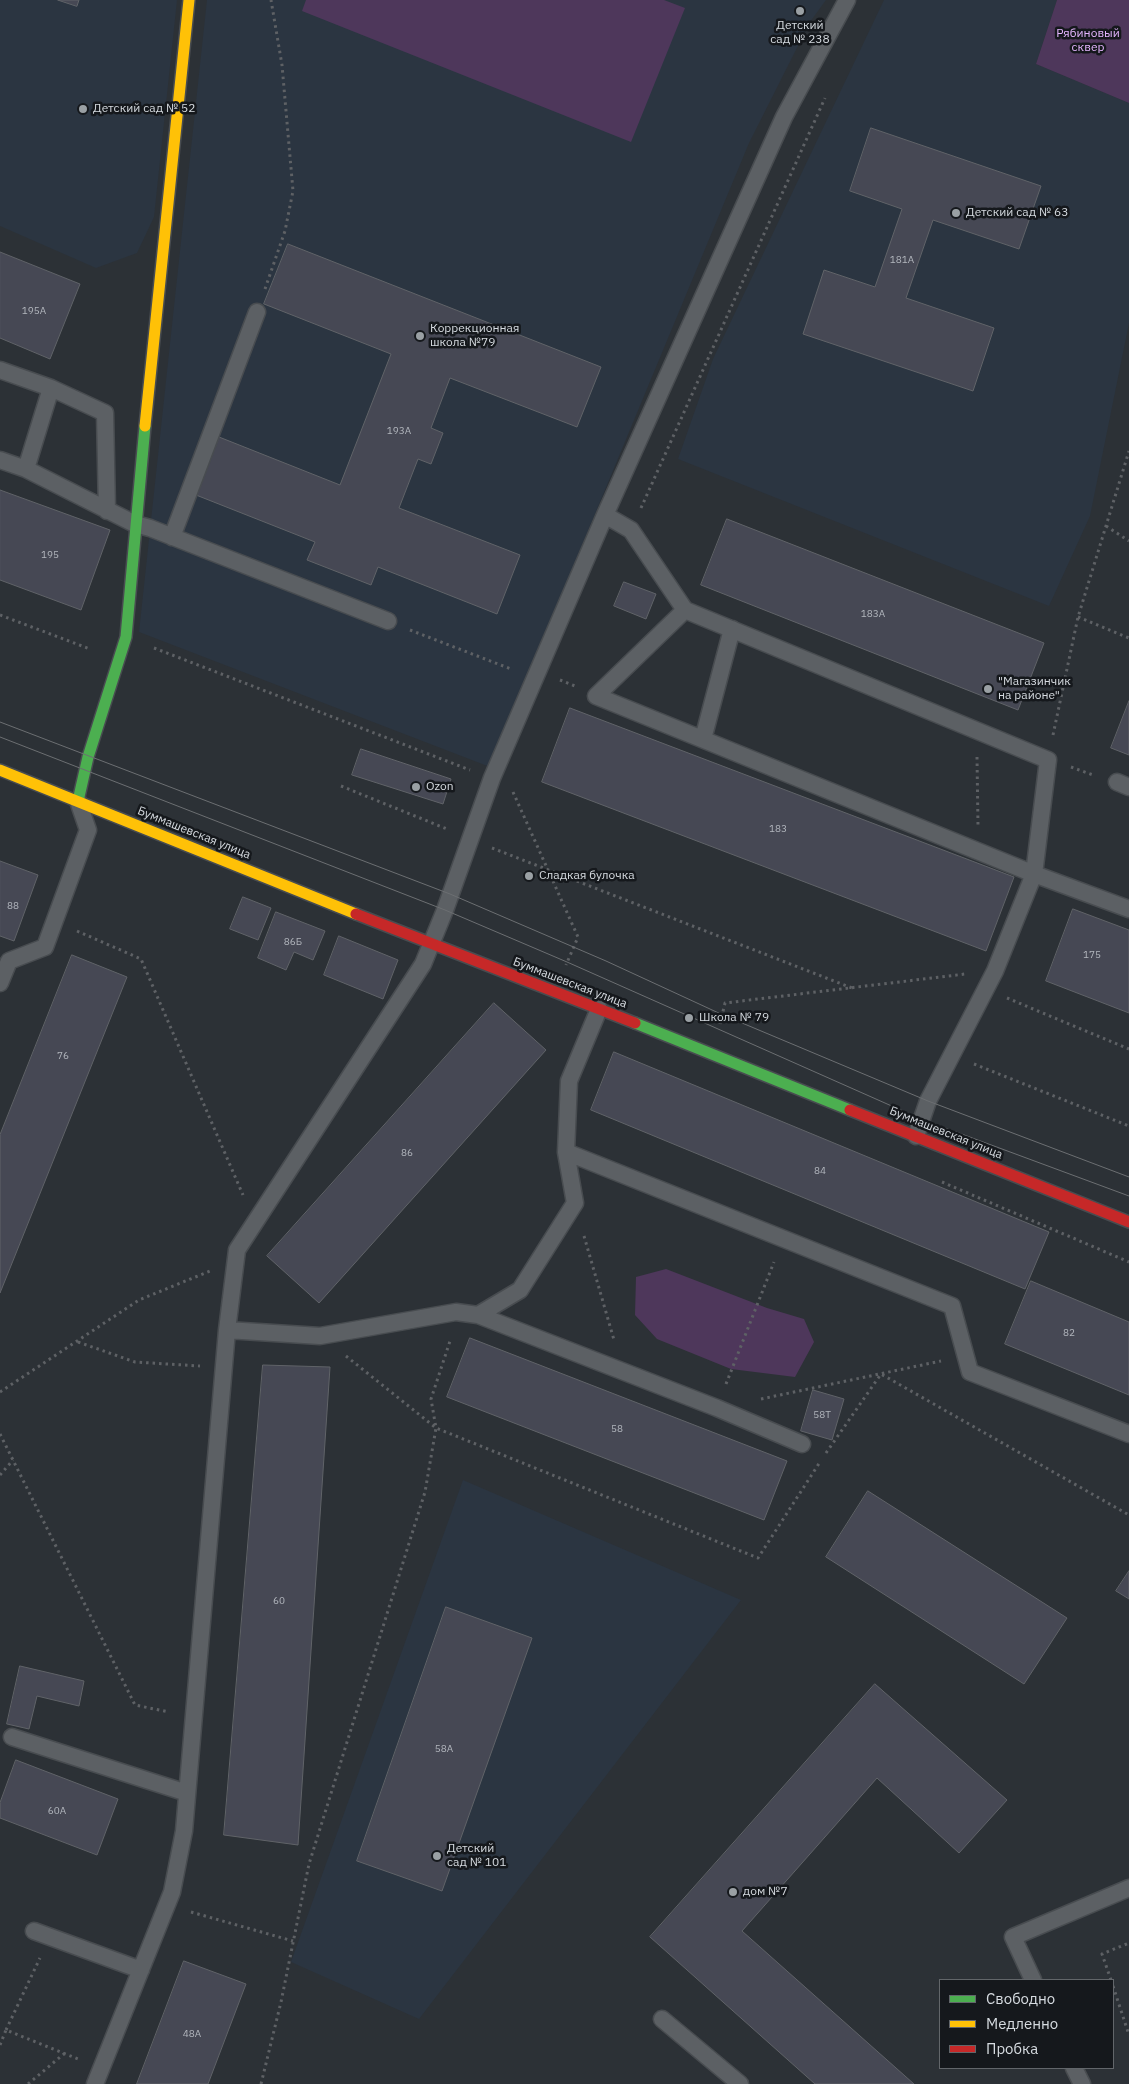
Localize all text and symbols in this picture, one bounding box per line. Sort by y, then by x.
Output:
marker: Детский сад № 238 [794,5,806,17]
place label: Детский сад № 238 [770,19,830,47]
park label: Рябиновый сквер [1056,27,1120,55]
place label: Детский сад № 52 [93,102,195,116]
marker: Детский сад № 52 [77,103,89,115]
place label: Детский сад № 63 [966,206,1068,220]
marker: Детский сад № 63 [950,207,962,219]
house number: 181А [890,254,914,266]
house number: 195А [22,305,46,317]
place label: Коррекционная школа №79 [430,322,519,350]
marker: Коррекционная школа №79 [414,330,426,342]
house number: 193А [387,425,411,437]
house number: 195 [41,549,59,561]
house number: 183А [861,608,885,620]
place label: "Магазинчик на районе" [998,675,1071,703]
marker: "Магазинчик на районе" [982,683,994,695]
place label: Ozon [426,780,453,794]
marker: Ozon [410,781,422,793]
street label: Буммашевская улица [135,804,253,862]
house number: 183 [769,823,787,835]
place label: Сладкая булочка [539,869,635,883]
marker: Сладкая булочка [523,870,535,882]
house number: 88 [7,900,19,912]
house number: 86Б [284,936,302,948]
house number: 175 [1083,949,1101,961]
street label: Буммашевская улица [511,955,629,1011]
place label: Школа № 79 [699,1011,769,1025]
marker: Школа № 79 [683,1012,695,1024]
house number: 76 [57,1050,69,1062]
street label: Буммашевская улица [887,1104,1005,1162]
house number: 86 [401,1147,413,1159]
house number: 84 [814,1165,826,1177]
house number: 82 [1063,1327,1075,1339]
house number: 58Т [813,1409,831,1421]
house number: 58 [611,1423,623,1435]
house number: 60 [273,1595,285,1607]
house number: 58А [435,1743,453,1755]
house number: 60А [48,1805,66,1817]
place label: Детский сад № 101 [447,1842,506,1870]
marker: Детский сад № 101 [431,1850,443,1862]
place label: дом №7 [743,1885,788,1899]
marker: дом №7 [727,1886,739,1898]
legend [939,1979,1114,2069]
text: Свободно [986,1989,1055,2008]
text: Медленно [986,2014,1058,2033]
house number: 48А [183,2028,201,2040]
text: Пробка [986,2039,1038,2058]

